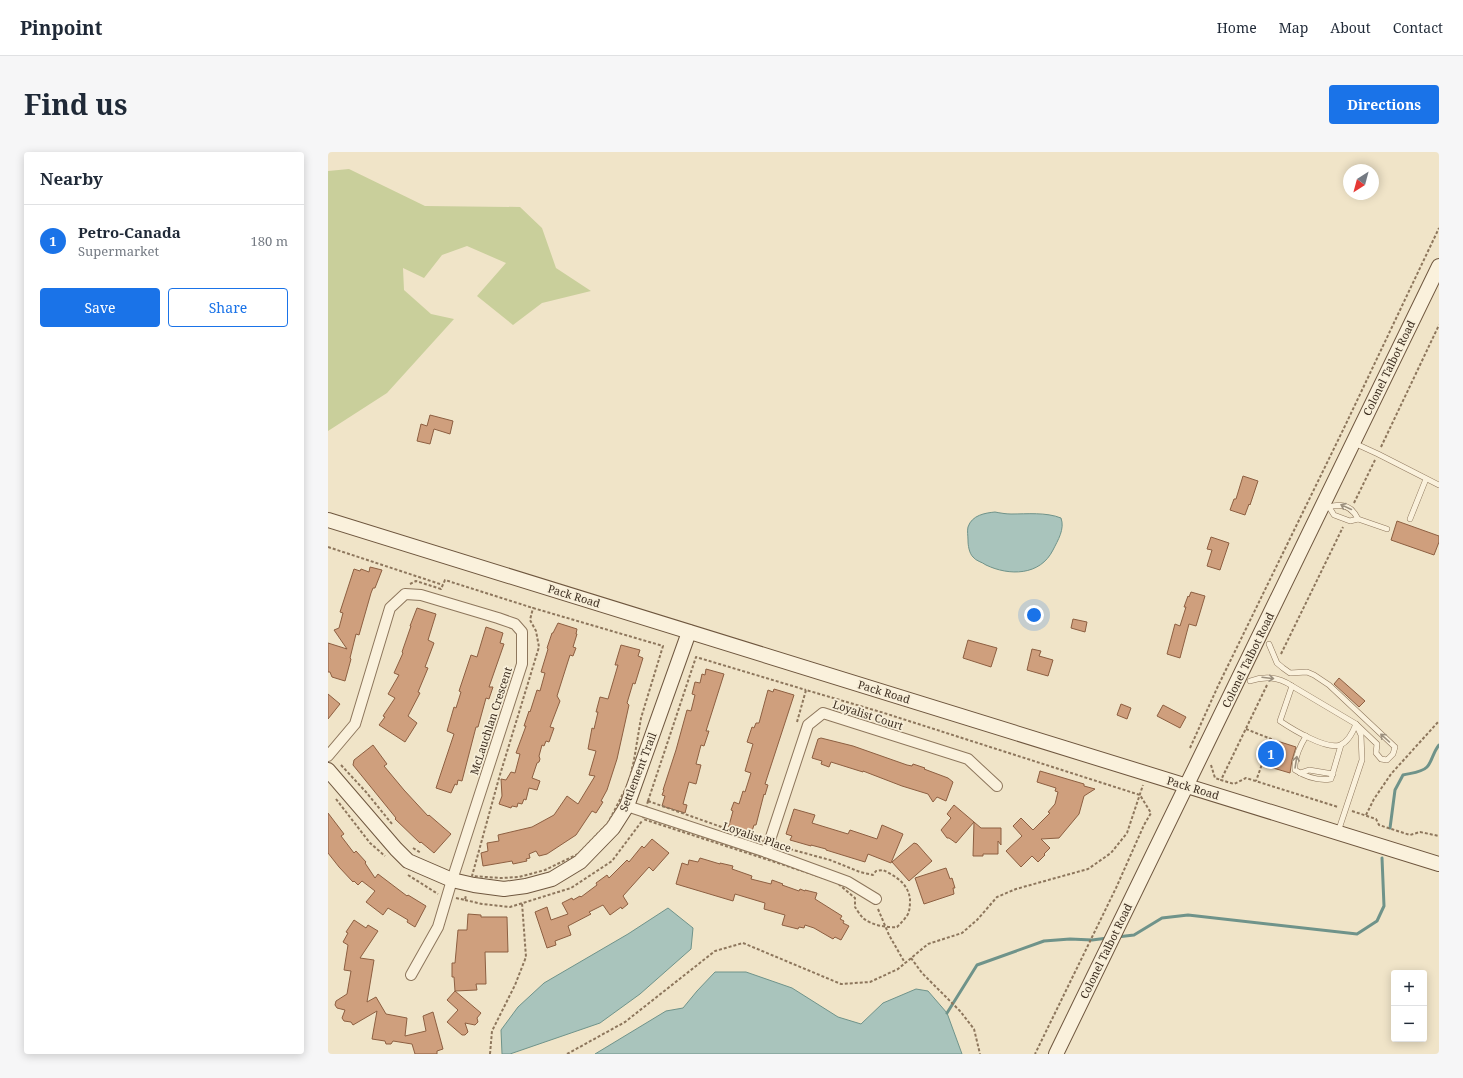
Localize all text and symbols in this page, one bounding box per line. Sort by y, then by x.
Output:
text: Pinpoint [20,15,102,41]
text: Home [1217,18,1257,37]
text: Map [1279,18,1308,37]
text: About [1330,18,1371,37]
text: Contact [1393,18,1443,37]
text: Find us [24,85,128,123]
button: Directions [1329,85,1439,124]
north arrow [1343,164,1379,200]
text: Nearby [40,167,103,190]
text: Petro-Canada [78,222,181,242]
text: 1 [49,232,57,250]
text: 180 m [251,232,288,250]
text: Supermarket [78,242,159,260]
button: Save [40,288,160,327]
button: Share [168,288,288,327]
street label: Colonel Talbot Road [1359,317,1418,418]
one-way arrow [1340,503,1352,510]
street label: Pack Road [546,580,602,611]
your location [1024,605,1044,625]
street label: Colonel Talbot Road [1218,609,1277,710]
street label: McLauchlan Crescent [466,665,515,777]
one-way arrow [1261,675,1274,682]
street label: Pack Road [856,676,912,707]
street label: Loyalist Court [831,696,905,733]
street label: Settlement Trail [616,729,660,814]
one-way arrow [1380,733,1390,742]
pin: 1 [1258,739,1284,769]
one-way arrow [1292,756,1300,769]
street label: Pack Road [1165,772,1221,803]
street label: Loyalist Place [721,818,794,855]
street label: Colonel Talbot Road [1076,900,1135,1001]
map controls [1391,970,1427,1042]
button: + [1391,970,1427,1006]
button: − [1391,1006,1427,1042]

